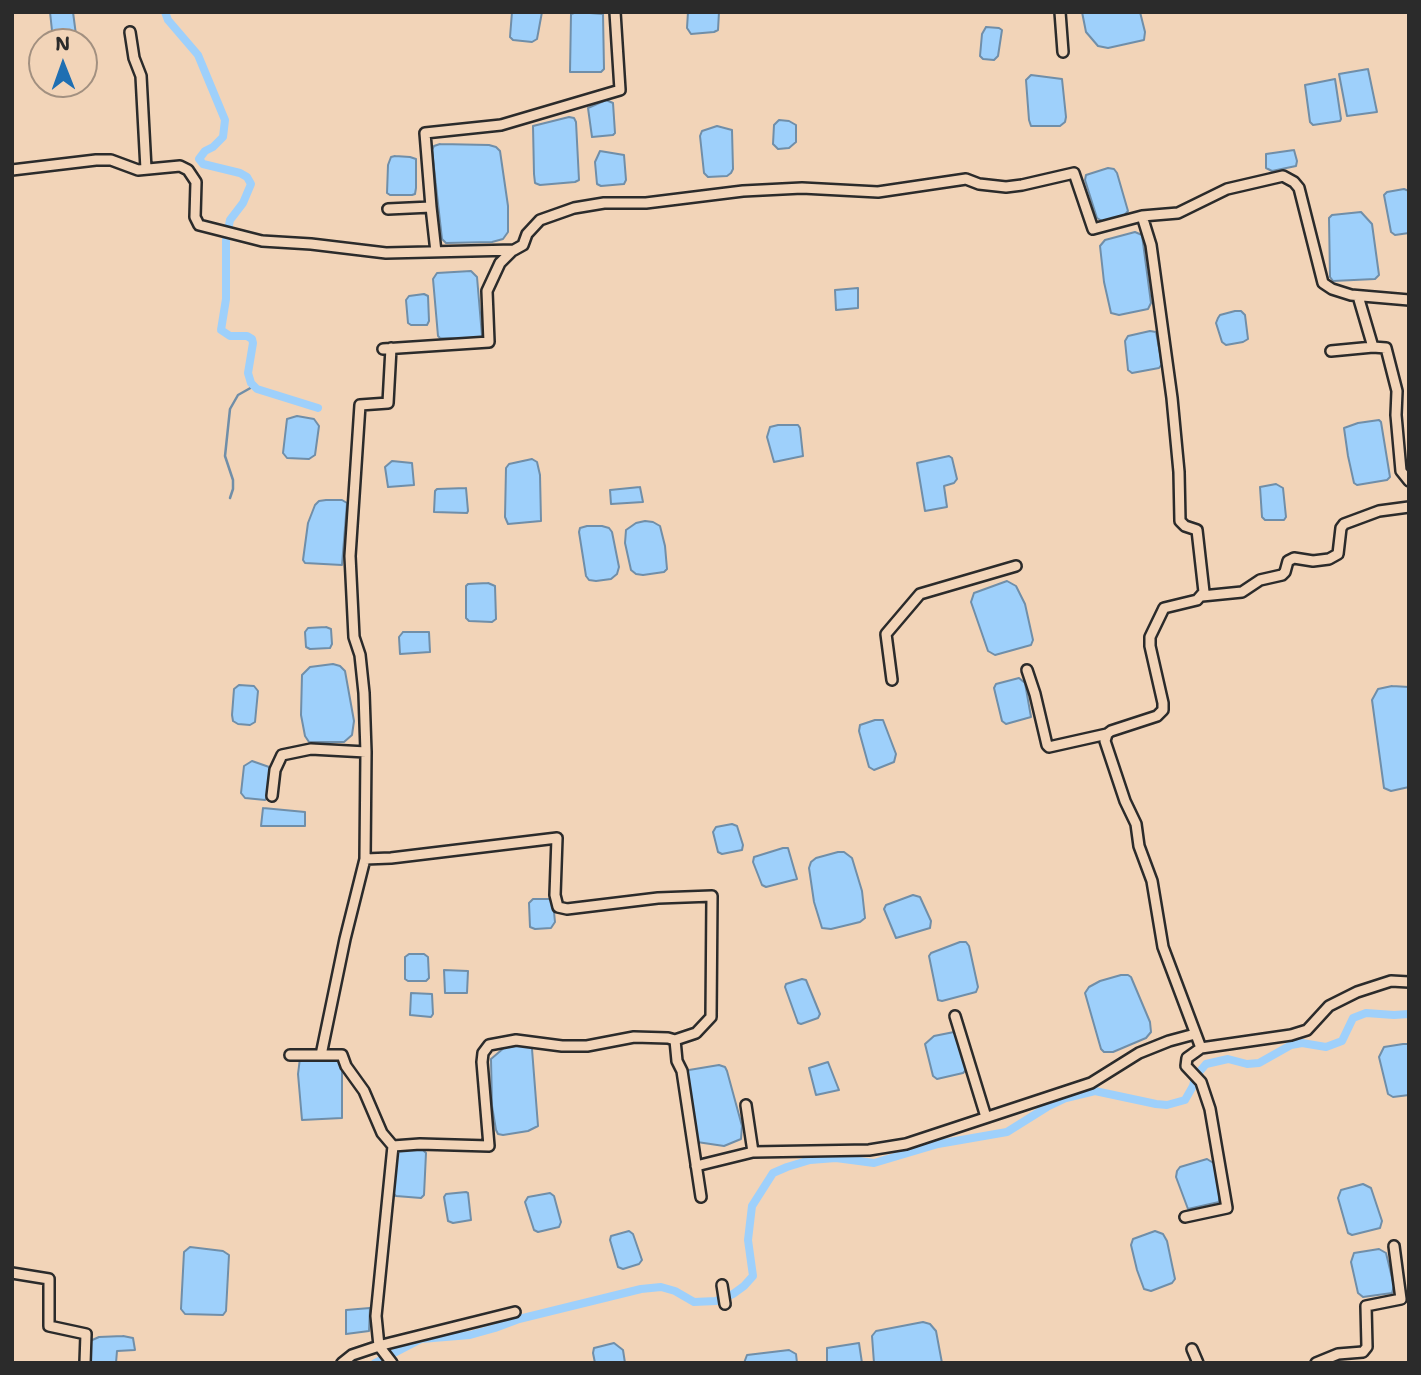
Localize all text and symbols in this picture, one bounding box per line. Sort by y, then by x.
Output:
north arrow [28,28,98,98]
text: N [55,31,70,56]

